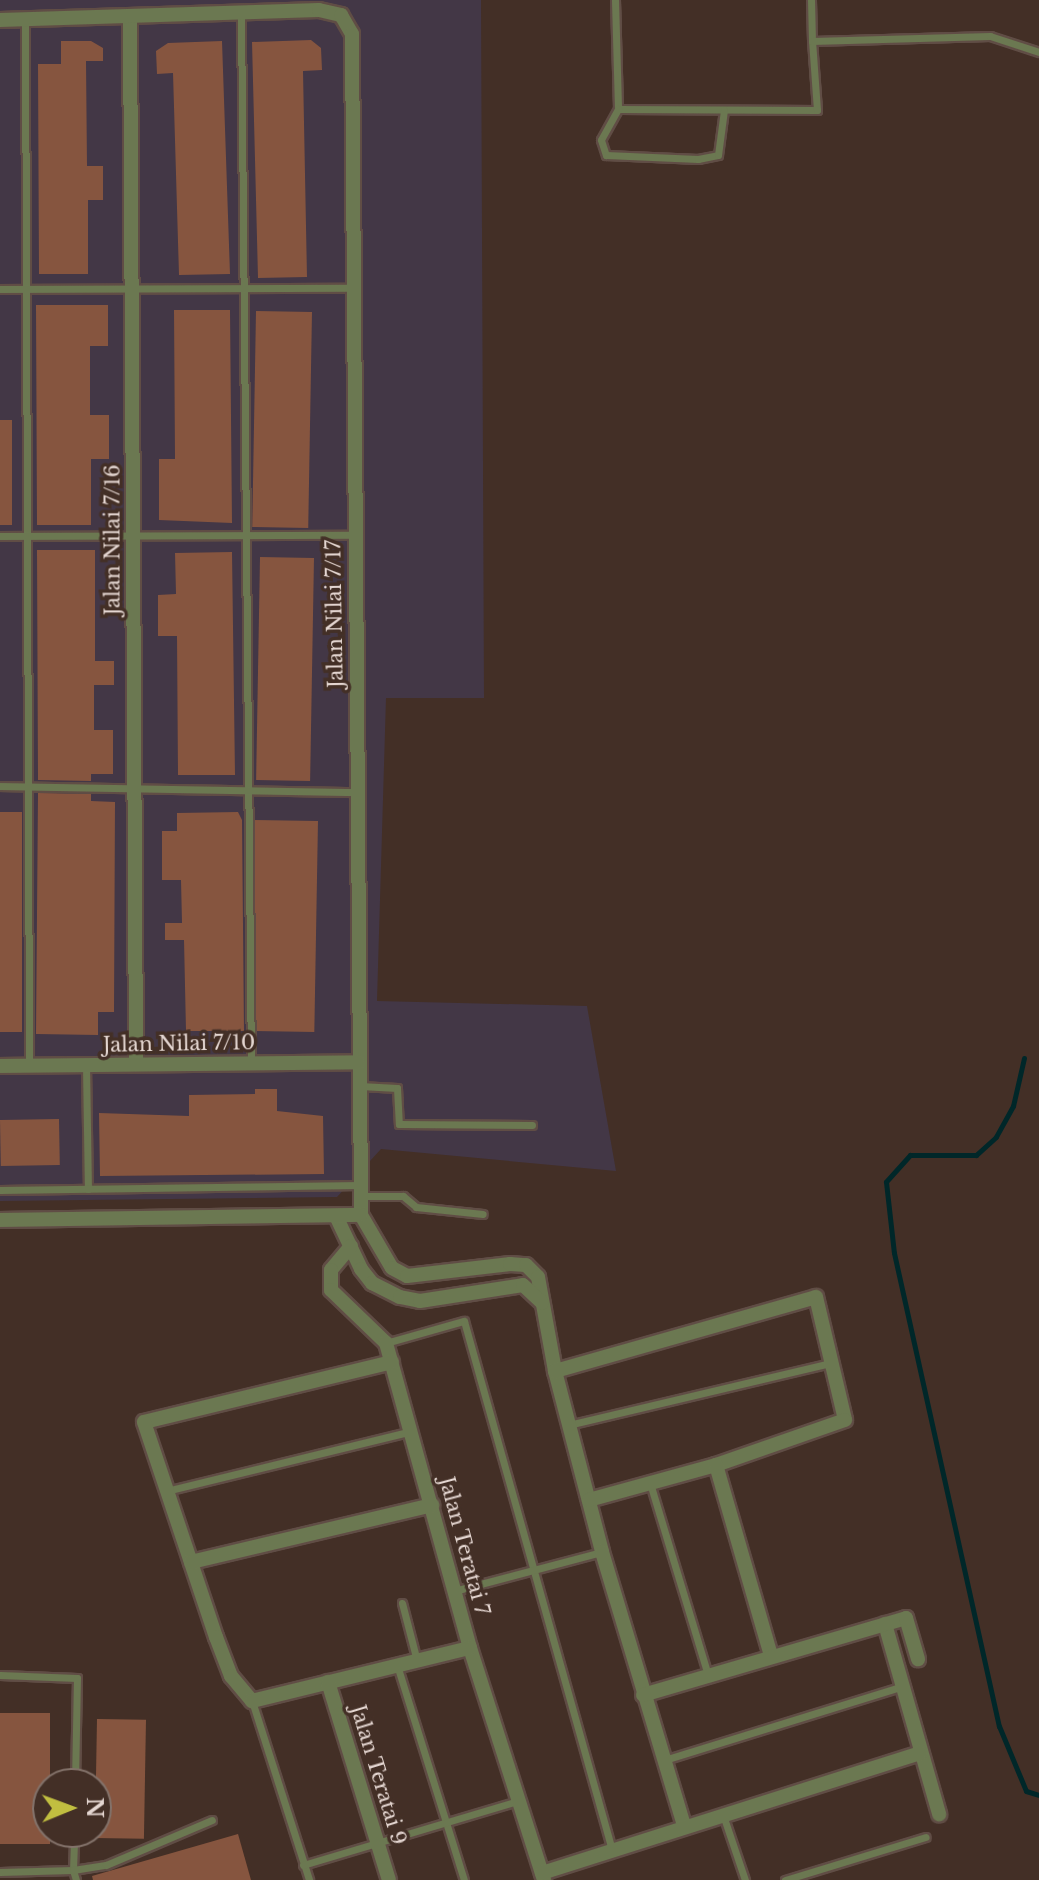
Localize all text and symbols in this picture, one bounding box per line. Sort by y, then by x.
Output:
street label: Jalan Nilai 7/16 [101,465,125,615]
street label: Jalan Nilai 7/17 [322,540,348,688]
street label: Jalan Nilai 7/10 [103,1031,255,1057]
street label: Jalan Teratai 7 [434,1474,494,1618]
street label: Jalan Teratai 9 [345,1702,411,1848]
north arrow [32,1768,112,1848]
text: N [81,1797,108,1818]

